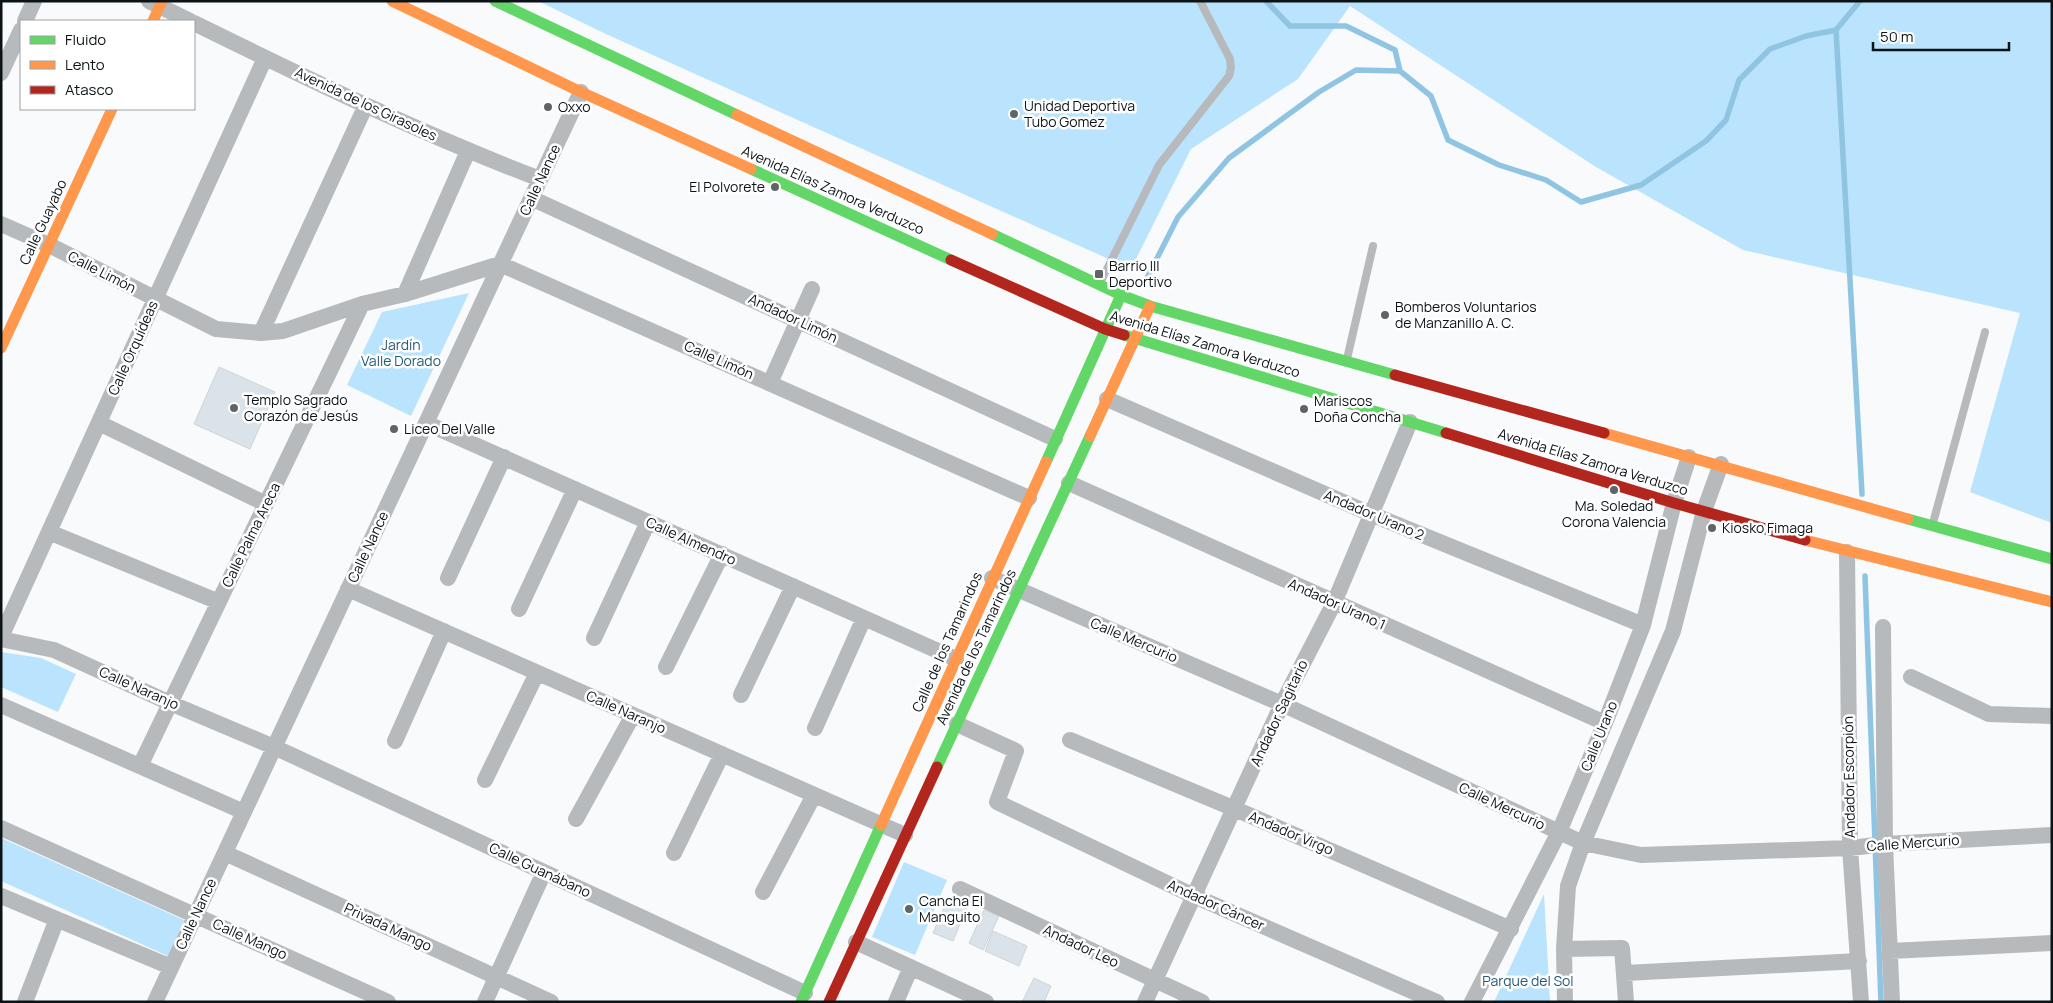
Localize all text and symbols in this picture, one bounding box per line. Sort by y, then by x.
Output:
legend [20,20,195,110]
scale bar [1873,20,2009,52]
text: 50 m [1880,26,1914,47]
text: Fluido [65,29,106,50]
text: Lento [65,54,105,75]
street label: Avenida de los Girasoles [292,62,440,145]
text: Atasco [65,79,113,100]
place label: Unidad Deportiva Tubo Gomez [1024,96,1135,131]
place label: Oxxo [558,97,591,116]
marker: Oxxo [542,101,554,113]
marker: Unidad Deportiva Tubo Gomez [1008,108,1020,120]
street label: Calle Nance [515,141,564,219]
street label: Avenida Elías Zamora Verduzco [739,141,927,238]
street label: Calle Guayabo [14,176,71,268]
place label: El Polvorete [689,177,765,196]
marker: El Polvorete [769,181,781,193]
street label: Calle Limón [65,246,140,297]
place label: Barrio III Deportivo [1109,256,1172,291]
marker: Barrio III Deportivo [1093,268,1105,280]
street label: Andador Limón [745,289,841,347]
street label: Calle Orquídeas [103,297,162,398]
place label: Bomberos Voluntarios de Manzanillo A. C. [1395,297,1537,332]
street label: Avenida Elías Zamora Verduzco [1108,306,1303,382]
marker: Bomberos Voluntarios de Manzanillo A. C. [1379,309,1391,321]
park label: Jardín Valle Dorado [361,335,441,370]
street label: Calle Limón [681,336,757,383]
place label: Templo Sagrado Corazón de Jesús [244,390,358,425]
place label: Mariscos Doña Concha [1314,391,1401,426]
marker: Templo Sagrado Corazón de Jesús [228,402,240,414]
marker: Mariscos Doña Concha [1298,403,1310,415]
place label: Liceo Del Valle [404,419,495,438]
marker: Liceo Del Valle [388,423,400,435]
street label: Avenida Elías Zamora Verduzco [1496,424,1691,500]
street label: Calle Palma Areca [217,479,284,590]
marker: Ma. Soledad Corona Valencia [1608,484,1620,496]
street label: Andador Urano 2 [1321,485,1427,544]
place label: Ma. Soledad Corona Valencia [1562,496,1666,531]
street label: Calle Nance [343,508,392,586]
street label: Calle Almendro [643,512,739,569]
place label: Kiosko Fimaga [1722,518,1813,537]
marker: Kiosko Fimaga [1706,522,1718,534]
street label: Avenida de los Tamarindos [931,566,1020,728]
street label: Calle de los Tamarindos [907,569,986,715]
street label: Andador Urano 1 [1285,574,1389,634]
street label: Calle Mercurio [1088,613,1181,666]
street label: Andador Sagitario [1246,656,1312,769]
street label: Calle Naranjo [96,662,182,714]
street label: Calle Naranjo [583,686,669,738]
street label: Calle Urano [1576,698,1621,774]
street label: Andador Escorpión [1838,716,1859,838]
street label: Calle Mercurio [1456,777,1548,834]
street label: Andador Virgo [1246,806,1337,859]
street label: Calle Mercurio [1866,830,1960,855]
street label: Calle Guanábano [486,838,594,901]
street label: Calle Nance [171,875,220,953]
street label: Andador Cáncer [1165,875,1268,934]
place label: Cancha El Manguito [919,891,983,926]
street label: Privada Mango [341,898,435,955]
marker: Cancha El Manguito [903,903,915,915]
street label: Calle Mango [210,914,290,963]
street label: Andador Leo [1040,920,1122,971]
park label: Parque del Sol [1482,971,1574,990]

